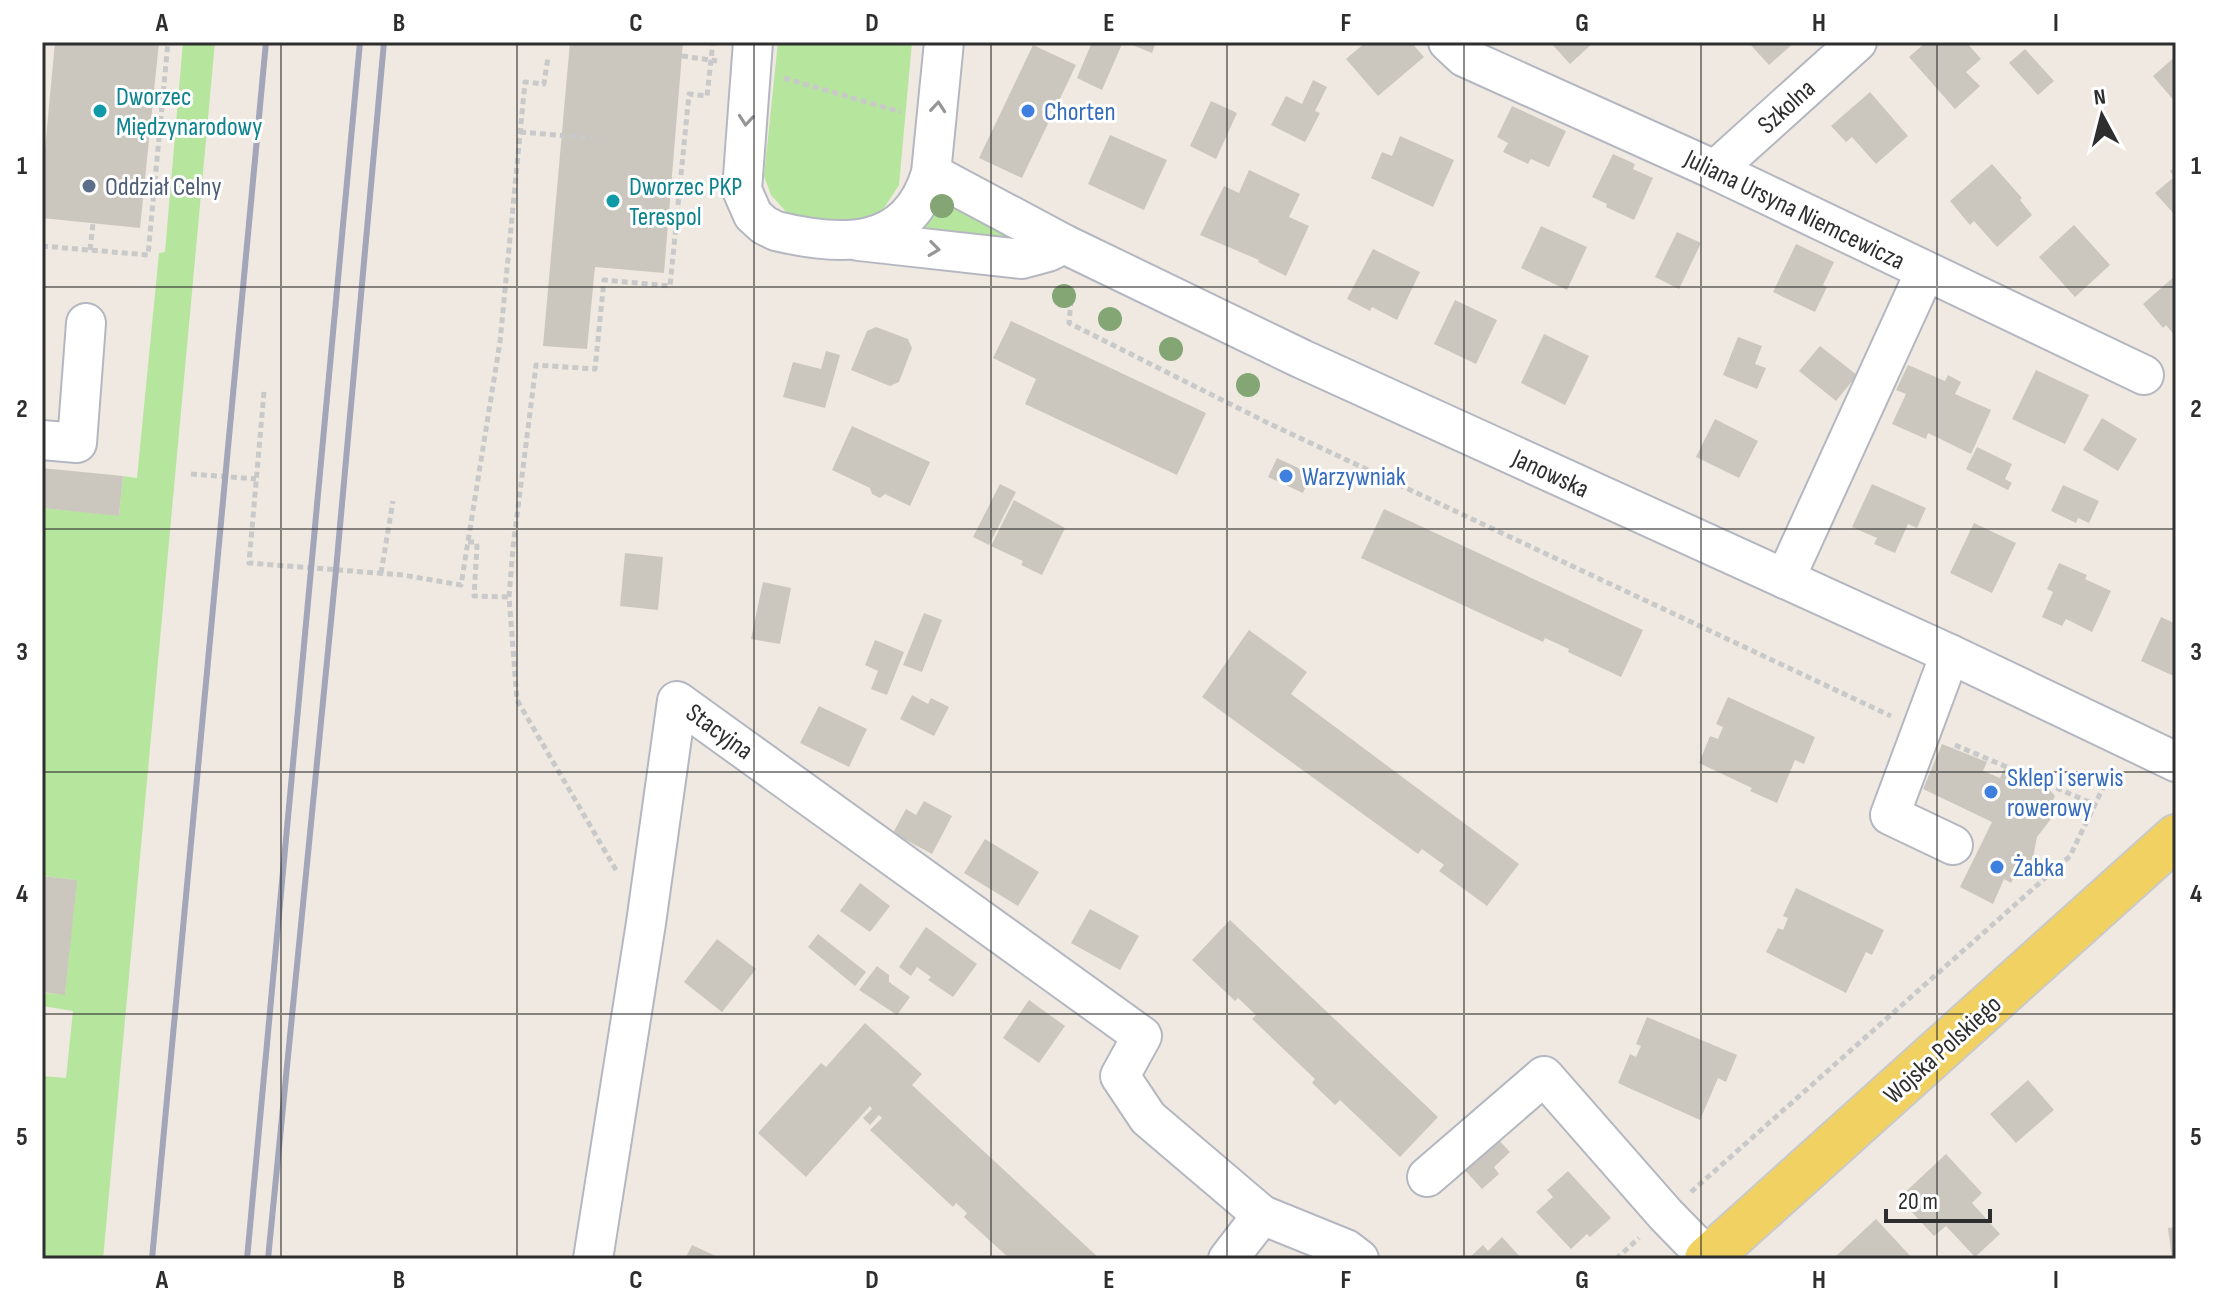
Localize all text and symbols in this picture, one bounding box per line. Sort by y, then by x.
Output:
text: A [155,8,169,39]
text: B [393,8,405,39]
text: C [629,8,643,39]
text: D [865,8,879,39]
text: E [1103,8,1115,39]
text: F [1341,8,1352,39]
text: G [1575,8,1589,39]
text: H [1812,8,1826,39]
text: I [2053,8,2059,39]
street label: Szkolna [1752,73,1822,141]
north arrow [2062,76,2142,156]
place label: Dworzec Międzynarodowy [116,82,262,143]
text: N [2092,84,2107,112]
place label: Chorten [1044,97,1116,128]
one-way arrow [929,101,946,114]
marker: Dworzec Międzynarodowy [91,102,109,120]
marker: Chorten [1019,102,1037,120]
one-way arrow [738,114,755,127]
street label: Juliana Ursyna Niemcewicza [1678,143,1909,277]
text: 1 [17,151,27,182]
text: 1 [2191,151,2201,182]
place label: Oddział Celny [105,172,221,203]
place label: Dworzec PKP Terespol [629,172,742,233]
marker: Oddział Celny [80,177,98,195]
marker: Dworzec PKP Terespol [604,192,622,210]
one-way arrow [928,241,941,258]
text: 2 [16,394,28,425]
text: 2 [2190,394,2202,425]
street label: Janowska [1506,443,1594,506]
place label: Warzywniak [1302,462,1406,493]
marker: Warzywniak [1277,467,1295,485]
text: 3 [16,637,28,668]
text: 3 [2190,637,2202,668]
street label: Stacyjna [680,698,759,767]
place label: Sklep i serwis rowerowy [2007,763,2124,824]
marker: Sklep i serwis rowerowy [1982,783,2000,801]
place label: Żabka [2013,853,2064,884]
marker: Żabka [1988,858,2006,876]
text: 4 [16,879,28,910]
text: 4 [2190,879,2202,910]
street label: Wojska Polskiego [1878,989,2008,1111]
text: 5 [16,1122,28,1153]
text: 5 [2190,1122,2202,1153]
scale bar [1886,1173,1990,1223]
text: 20 m [1898,1187,1938,1216]
text: A [155,1265,169,1296]
text: B [393,1265,405,1296]
text: C [629,1265,643,1296]
text: D [865,1265,879,1296]
text: E [1103,1265,1115,1296]
text: F [1341,1265,1352,1296]
text: G [1575,1265,1589,1296]
text: H [1812,1265,1826,1296]
text: I [2053,1265,2059,1296]

